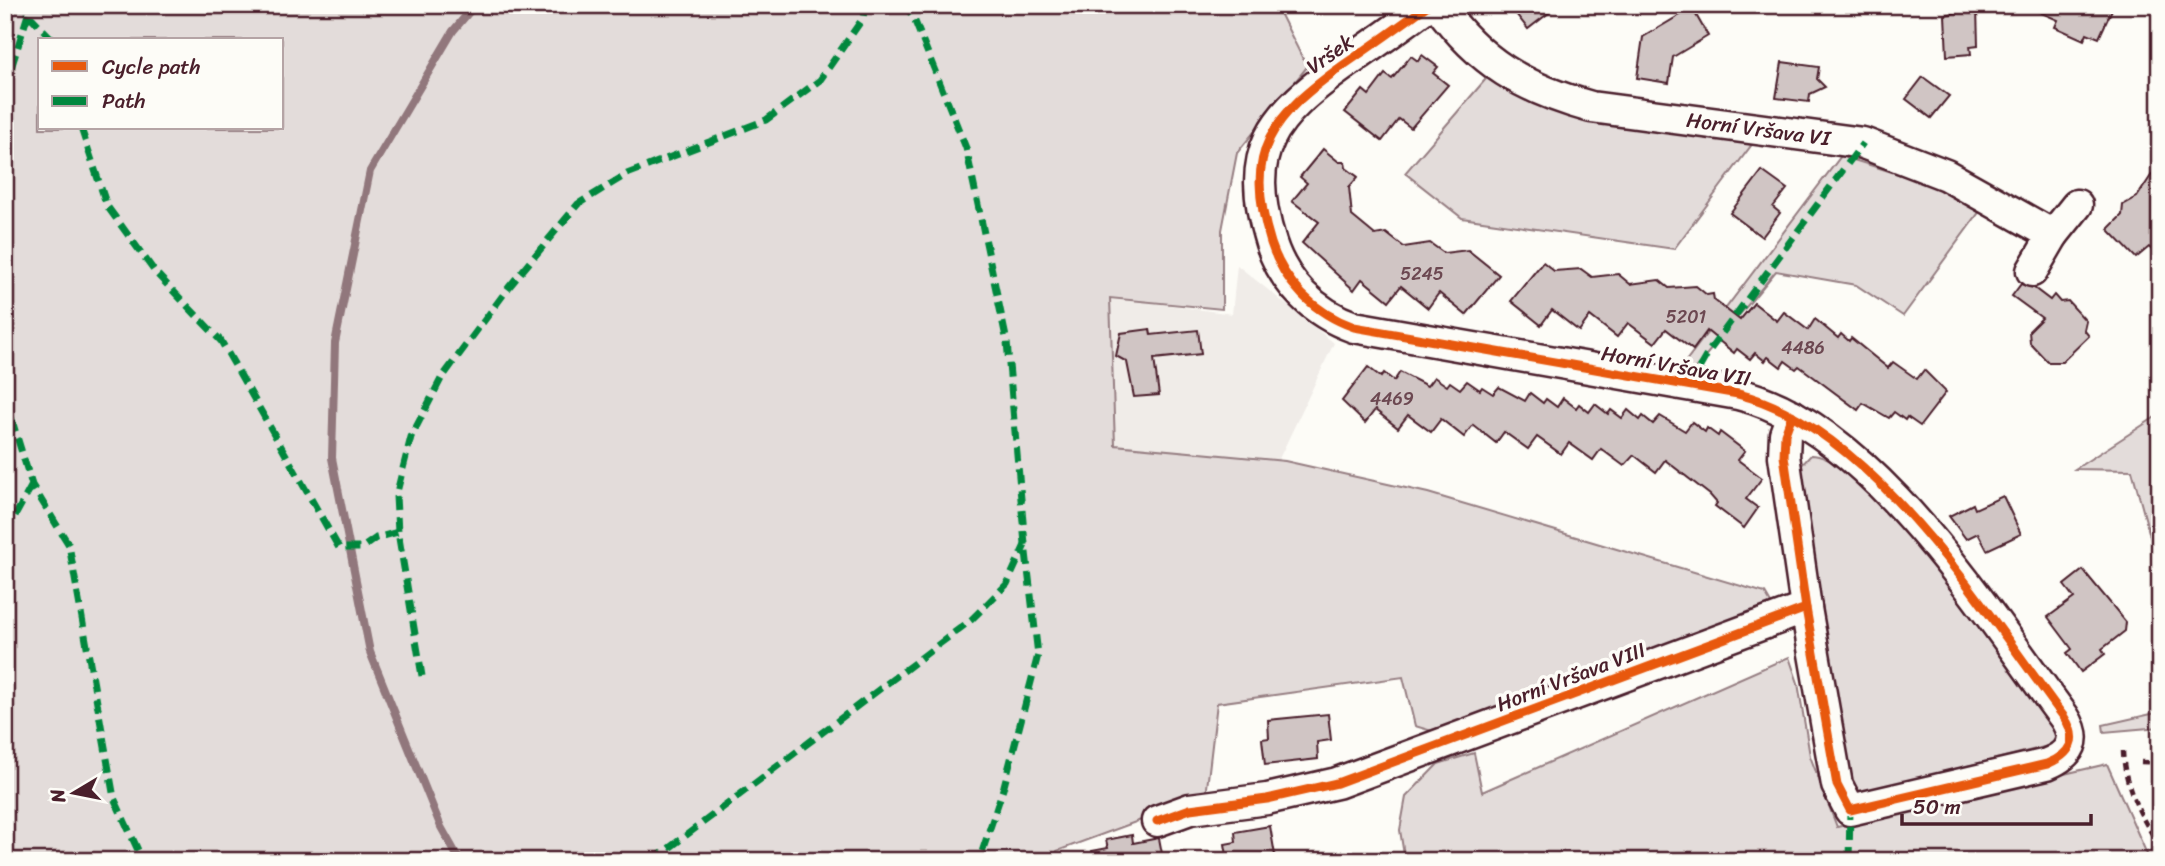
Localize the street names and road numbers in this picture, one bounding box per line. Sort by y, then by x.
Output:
street label: Vršek [1298,24,1362,84]
street label: Horní Vršava VI [1684,101,1834,158]
street label: Horní Vršava VII [1598,334,1754,398]
street label: Horní Vršava VIII [1491,631,1652,723]

